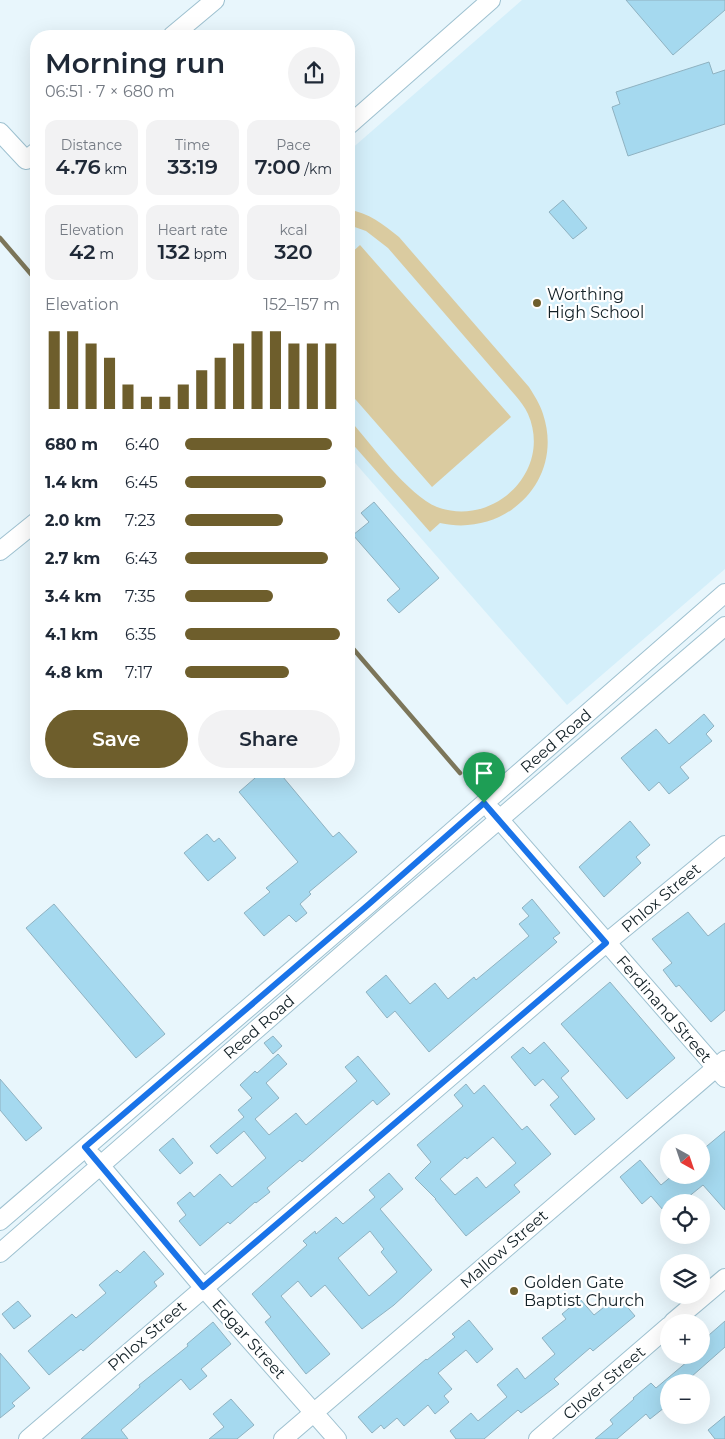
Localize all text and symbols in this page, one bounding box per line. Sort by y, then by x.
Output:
text: Morning run [45,46,225,80]
button: share [288,47,340,99]
text: 06:51 · 7 × 680 m [45,82,175,101]
text: Distance [61,136,122,154]
text: Time [175,136,210,154]
text: Pace [276,136,311,154]
text: 4.76 [56,154,101,179]
text: 33:19 [167,154,218,179]
text: 7:00 [255,154,301,179]
text: km [101,160,127,178]
text: /km [301,160,332,178]
text: Elevation [59,221,124,239]
text: Heart rate [157,221,228,239]
text: kcal [280,221,307,239]
text: 42 [69,239,95,264]
text: 132 [158,239,190,264]
text: 320 [274,239,313,264]
text: m [95,245,114,263]
text: bpm [190,245,227,263]
place label: Worthing High School [547,285,644,322]
text: Elevation [45,295,119,314]
text: 152–157 m [263,295,340,314]
marker: Worthing High School [531,297,543,309]
text: 680 m [45,435,98,454]
text: 6:40 [125,435,159,454]
text: 1.4 km [45,473,98,492]
text: 6:45 [125,473,158,492]
text: 2.0 km [45,511,101,530]
text: 7:23 [125,511,156,530]
text: 2.7 km [45,549,100,568]
text: 6:43 [125,549,158,568]
text: 3.4 km [45,587,101,606]
text: 7:35 [125,587,155,606]
text: 4.1 km [45,625,98,644]
text: 6:35 [125,625,156,644]
text: 4.8 km [45,663,103,682]
text: 7:17 [125,663,153,682]
street label: Reed Road [517,705,595,777]
button: Save [45,710,188,768]
button: Share [198,710,340,768]
pin [463,752,505,803]
icon: arrive [470,759,498,787]
street label: Phlox Street [618,859,705,937]
street label: Ferdinand Street [612,952,716,1067]
street label: Reed Road [220,991,298,1063]
north arrow [660,1134,710,1184]
map controls [660,1134,710,1424]
button: locate [660,1194,710,1244]
street label: Mallow Street [456,1205,552,1292]
button: layers [660,1254,710,1304]
place label: Golden Gate Baptist Church [524,1273,644,1310]
marker: Golden Gate Baptist Church [508,1285,520,1297]
street label: Edgar Street [208,1295,290,1383]
street label: Phlox Street [104,1297,190,1375]
button: + [660,1314,710,1364]
street label: Clover Street [559,1342,649,1424]
button: − [660,1374,710,1424]

